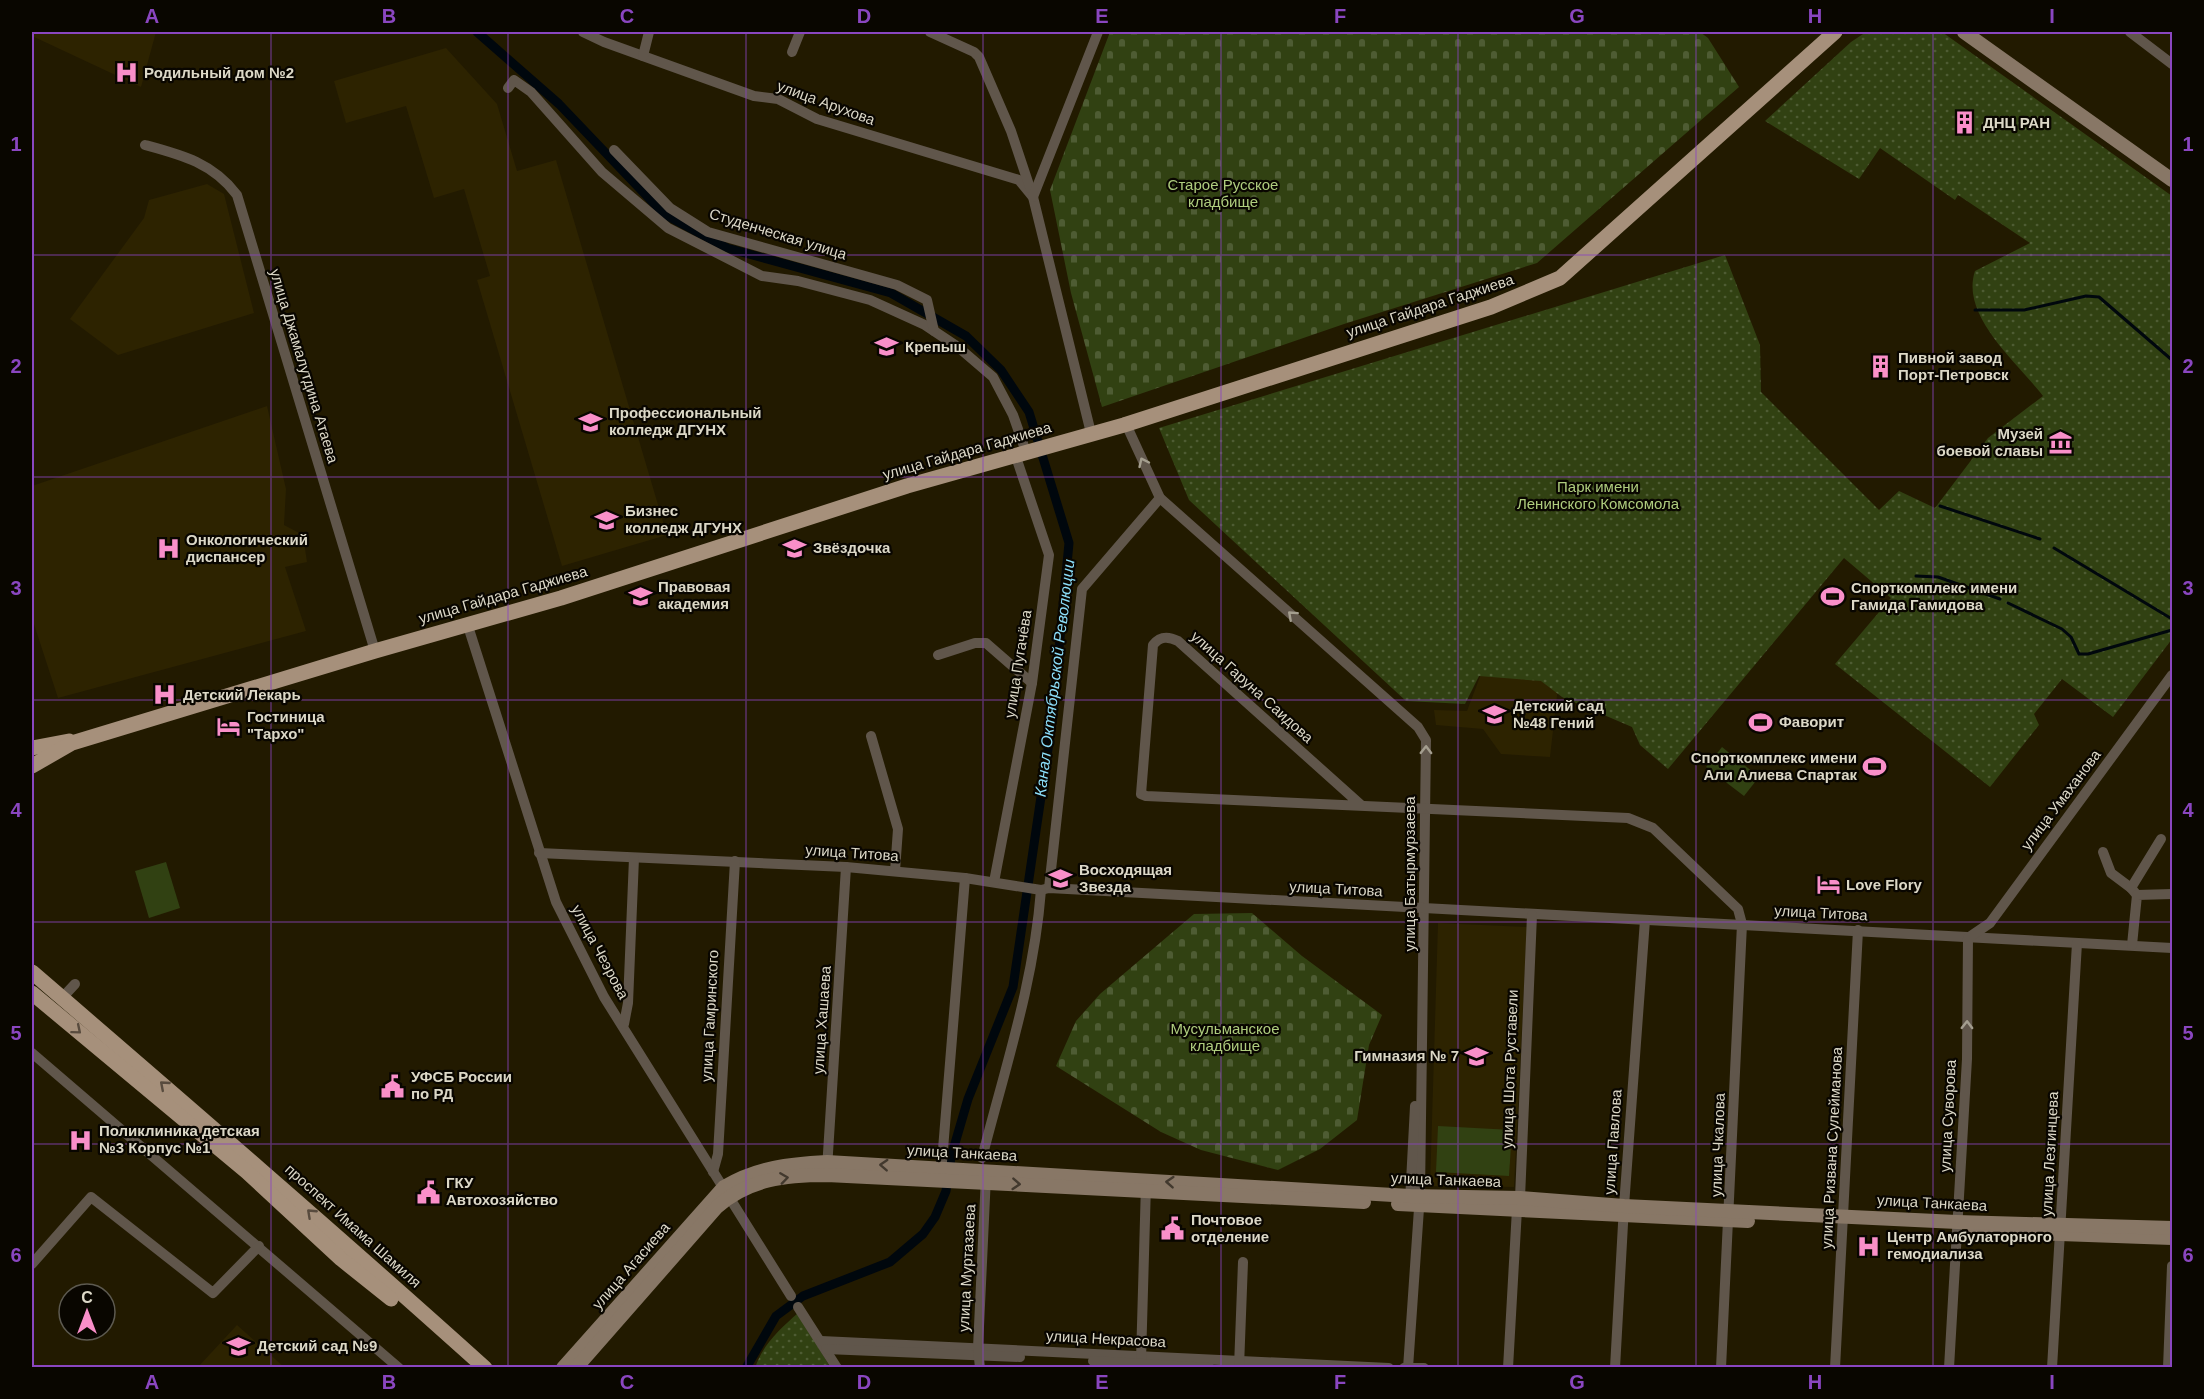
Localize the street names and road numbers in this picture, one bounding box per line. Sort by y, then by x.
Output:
street label: улица Арухова [775,77,878,128]
street label: Студенческая улица [707,205,849,263]
street label: улица Джамалутдина Атаева [267,267,342,466]
street label: улица Гайдара Гаджиева [1344,270,1516,341]
street label: улица Гайдара Гаджиева [881,418,1054,483]
street label: улица Гайдара Гаджиева [417,562,590,627]
street label: улица Пугачёва [1001,608,1035,719]
street label: улица Гаруна Саидова [1188,627,1317,746]
street label: улица Умаханова [2017,746,2104,853]
street label: улица Батырмурзаева [1401,796,1418,951]
street label: улица Титова [805,841,900,864]
street label: улица Титова [1289,878,1384,899]
street label: улица Чеэрова [568,902,633,1002]
street label: улица Титова [1774,902,1869,923]
street label: улица Гамринского [698,949,721,1083]
street label: улица Хашаева [809,965,834,1075]
street label: улица Шота Руставели [1498,989,1521,1149]
street label: улица Ризвана Сулейманова [1818,1046,1845,1250]
street label: улица Суворова [1936,1059,1959,1173]
street label: улица Павлова [1600,1088,1625,1195]
street label: улица Лезгинцева [2038,1090,2061,1217]
street label: улица Чкалова [1707,1092,1728,1197]
street label: улица Танкаева [907,1141,1018,1164]
street label: проспект Имама Шамиля [282,1160,425,1291]
street label: улица Танкаева [1391,1169,1502,1190]
street label: улица Танкаева [1877,1191,1988,1214]
street label: улица Муртазаева [955,1203,978,1332]
street label: улица Агасиева [588,1218,673,1312]
street label: улица Некрасова [1046,1327,1167,1350]

